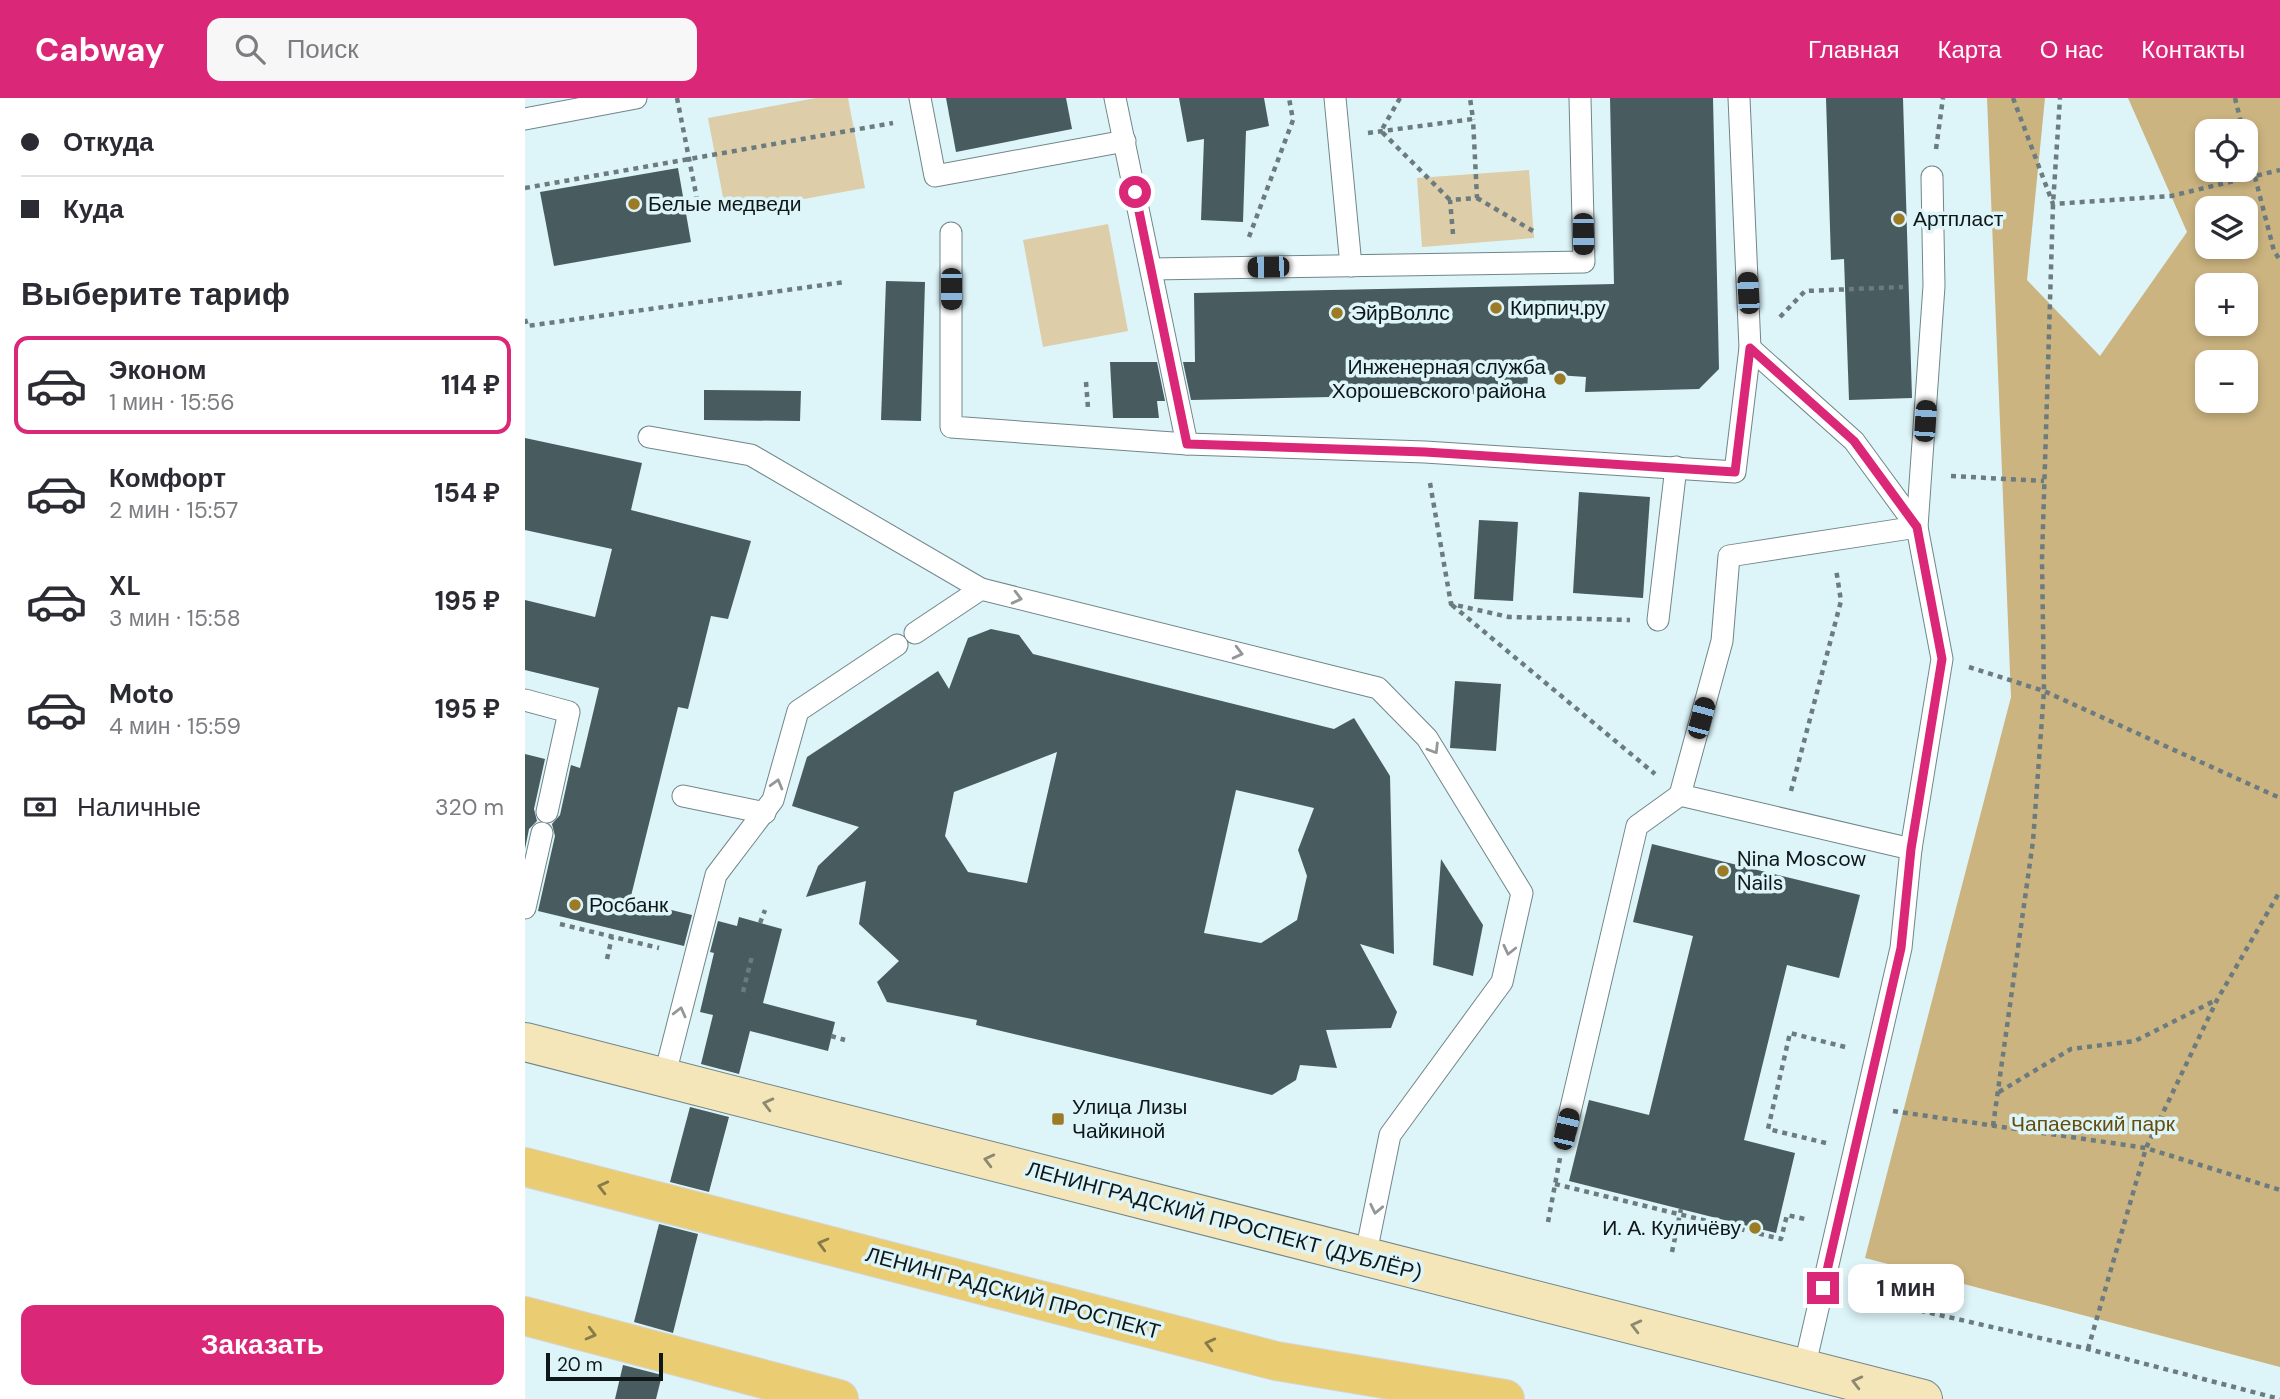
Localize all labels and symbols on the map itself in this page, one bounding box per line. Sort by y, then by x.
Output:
route start [1119,176,1151,208]
place label: Белые медведи [648,190,801,218]
marker: Белые медведи [626,196,642,212]
place label: Артпласт [1913,205,2004,233]
marker: Артпласт [1891,211,1907,227]
car [1573,213,1594,255]
car [1247,256,1290,278]
car [941,268,962,310]
car [1737,271,1760,315]
place label: Кирпич.ру [1510,294,1606,322]
place label: ЭйрВоллс [1351,299,1450,327]
marker: Кирпич.ру [1488,300,1504,316]
marker: ЭйрВоллс [1329,305,1345,321]
place label: Инженерная служба Хорошевского района [1332,353,1546,405]
marker: Инженерная служба Хорошевского района [1552,371,1568,387]
car [1914,399,1937,443]
one-way arrow [1011,590,1023,604]
one-way arrow [1232,645,1244,659]
car [1686,695,1717,741]
one-way arrow [1426,742,1439,755]
one-way arrow [769,778,784,790]
place label: Nina Moscow Nails [1737,845,1866,897]
marker: Nina Moscow Nails [1715,863,1731,879]
place label: Росбанк [589,891,669,919]
marker: Росбанк [567,897,583,913]
one-way arrow [1503,944,1518,956]
one-way arrow [672,1006,687,1018]
place label: Улица Лизы Чайкиной [1072,1093,1187,1145]
one-way arrow [762,1098,774,1112]
car [1552,1106,1581,1152]
park label: Чапаевский парк [2011,1110,2176,1138]
marker: Улица Лизы Чайкиной [1050,1111,1066,1127]
one-way arrow [983,1154,995,1168]
street label: ЛЕНИНГРАДСКИЙ ПРОСПЕКТ (ДУБЛЁР) [1023,1155,1425,1287]
one-way arrow [597,1181,609,1195]
one-way arrow [1369,1203,1384,1215]
place label: И. А. Куличёву [1602,1214,1741,1242]
marker: И. А. Куличёву [1747,1220,1763,1236]
one-way arrow [817,1238,829,1252]
street label: ЛЕНИНГРАДСКИЙ ПРОСПЕКТ [863,1240,1163,1346]
callout: 1 мин [1847,1264,1963,1312]
route end [1807,1272,1839,1304]
one-way arrow [1630,1320,1642,1334]
one-way arrow [585,1326,597,1340]
one-way arrow [1204,1338,1216,1352]
scale bar [546,1350,663,1382]
one-way arrow [1851,1376,1863,1390]

